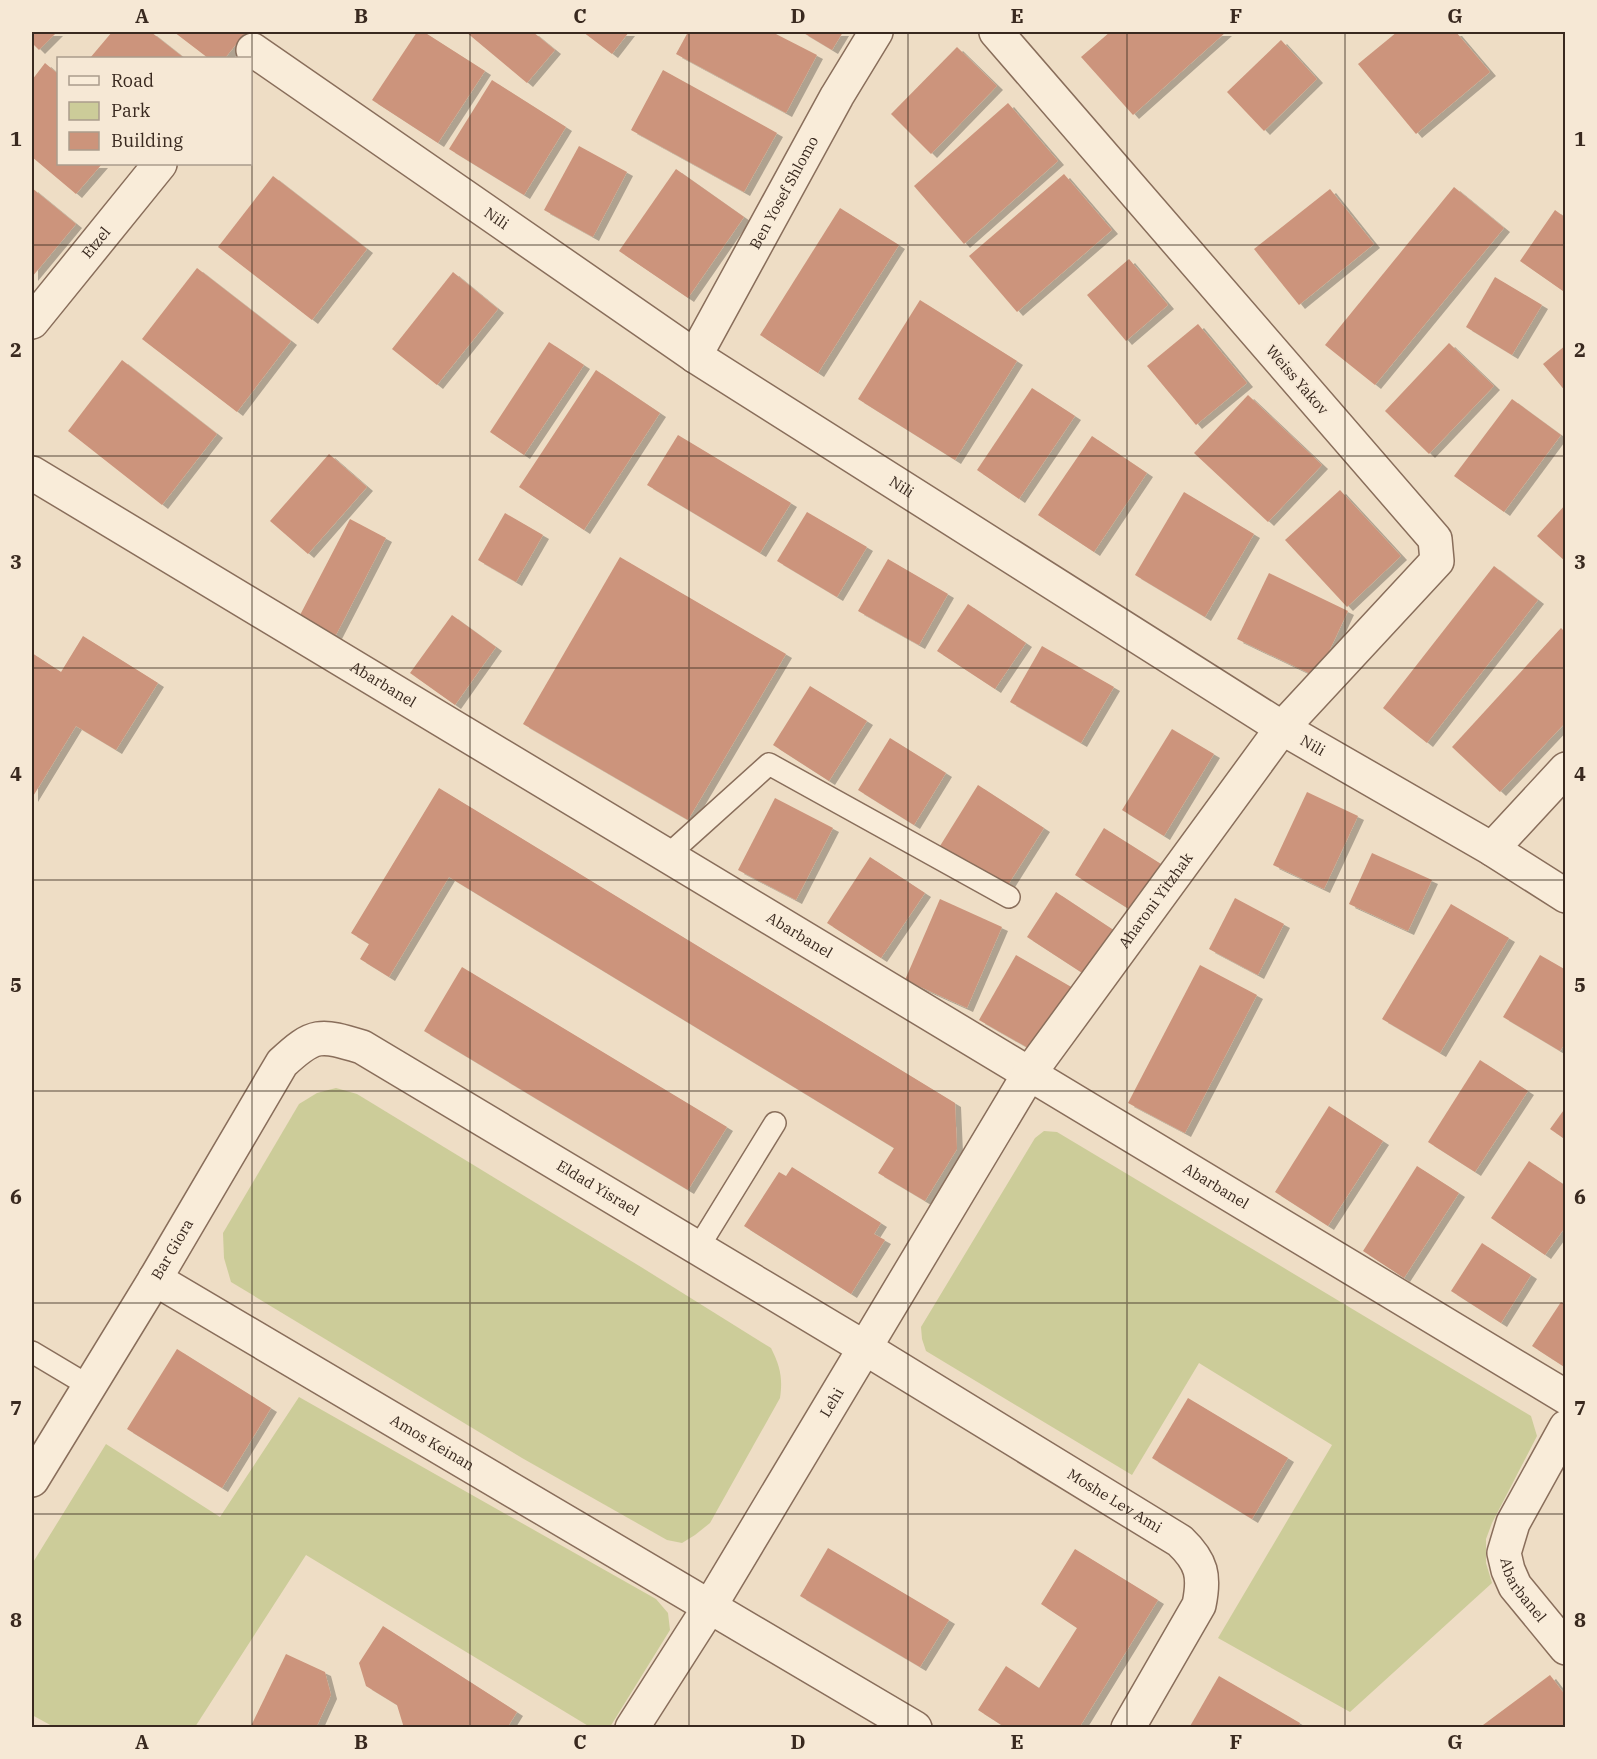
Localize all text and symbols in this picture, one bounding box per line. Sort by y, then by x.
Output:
text: A [135,2,149,29]
text: B [354,2,368,29]
text: C [573,2,587,29]
text: D [790,2,806,29]
text: E [1010,2,1024,29]
text: F [1230,2,1242,29]
text: G [1447,2,1463,29]
legend [57,57,252,165]
text: Road [111,69,154,92]
text: Park [111,99,151,122]
text: 1 [10,125,22,152]
text: 1 [1574,125,1586,152]
text: Building [111,129,183,152]
street label: Ben Yosef Shlomo [745,133,822,252]
street label: Nili [481,203,513,233]
street label: Etzel [77,223,114,262]
text: 2 [10,336,22,363]
text: 2 [1574,336,1586,363]
street label: Weiss Yakov [1262,341,1333,418]
street label: Nili [886,472,918,501]
text: 3 [10,548,22,575]
text: 3 [1574,548,1586,575]
street label: Abarbanel [347,657,420,711]
street label: Nili [1297,731,1329,760]
text: 4 [10,760,22,787]
text: 4 [1574,760,1586,787]
street label: Aharoni Yitzhak [1114,848,1197,952]
street label: Abarbanel [763,908,836,962]
text: 5 [10,971,22,998]
text: 5 [1574,971,1586,998]
street label: Eldad Yisrael [553,1156,643,1220]
street label: Abarbanel [1180,1158,1253,1213]
text: 6 [10,1183,22,1210]
text: 6 [1574,1183,1586,1210]
street label: Bar Giora [147,1215,197,1283]
street label: Lehi [815,1384,848,1421]
text: 7 [10,1394,22,1421]
text: 7 [1574,1394,1586,1421]
street label: Amos Keinan [387,1410,478,1475]
street label: Moshe Lev Ami [1064,1464,1166,1537]
street label: Abarbanel [1496,1556,1551,1626]
text: 8 [10,1606,22,1633]
text: 8 [1574,1606,1586,1633]
text: A [135,1728,149,1755]
text: B [354,1728,368,1755]
text: C [573,1728,587,1755]
text: D [790,1728,806,1755]
text: E [1010,1728,1024,1755]
text: F [1230,1728,1242,1755]
text: G [1447,1728,1463,1755]

